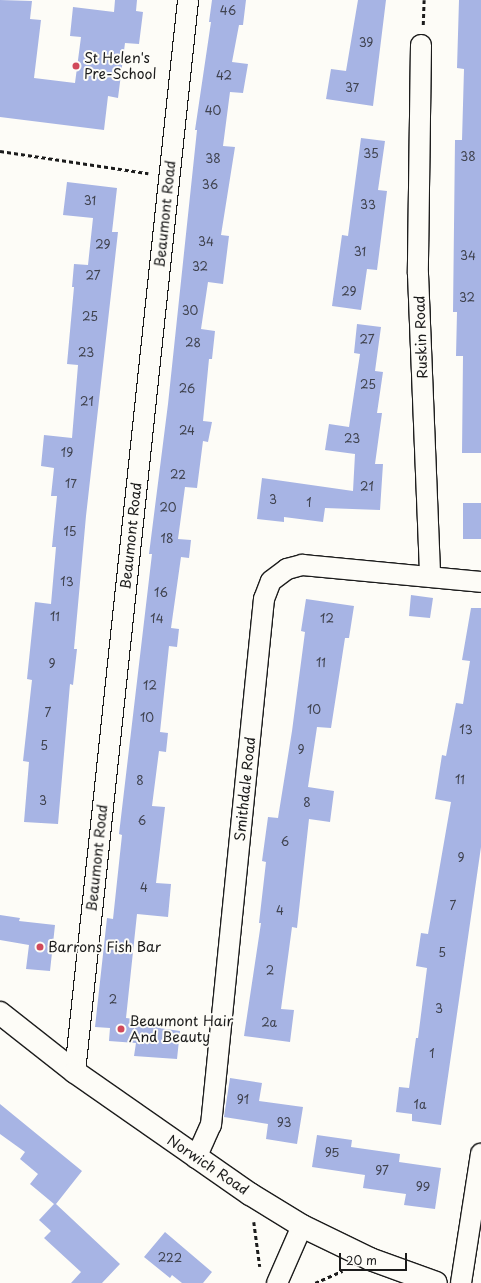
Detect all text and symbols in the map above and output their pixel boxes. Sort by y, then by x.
house number: 46 [220,4,236,18]
house number: 39 [359,36,373,50]
place label: St Helen's Pre-School [84,50,156,82]
marker: St Helen's Pre-School [71,61,81,71]
house number: 42 [216,69,232,83]
house number: 37 [345,81,359,95]
house number: 40 [205,104,221,118]
house number: 35 [363,147,379,161]
house number: 38 [460,150,476,164]
house number: 38 [205,152,221,166]
street label: Beaumont Road [151,160,179,268]
house number: 36 [202,178,218,192]
house number: 31 [84,194,96,208]
house number: 33 [360,198,376,212]
house number: 34 [198,235,214,249]
house number: 29 [95,238,111,252]
house number: 31 [354,245,366,259]
house number: 34 [460,249,476,263]
house number: 32 [192,260,208,274]
house number: 27 [86,269,100,283]
house number: 29 [341,285,357,299]
house number: 32 [459,291,475,305]
street label: Ruskin Road [411,295,431,379]
house number: 30 [182,304,198,318]
house number: 25 [82,310,98,324]
house number: 27 [360,333,374,347]
house number: 28 [185,336,201,350]
house number: 23 [78,346,94,360]
house number: 25 [360,378,376,392]
house number: 26 [179,382,195,396]
house number: 21 [80,395,94,409]
house number: 24 [179,424,195,438]
house number: 23 [344,432,360,446]
house number: 19 [61,446,73,460]
house number: 22 [170,468,186,482]
house number: 17 [65,477,77,491]
house number: 21 [360,480,374,494]
street label: Beaumont Road [117,482,145,590]
house number: 3 [269,493,277,507]
house number: 1 [306,496,312,510]
house number: 20 [159,501,177,515]
house number: 15 [63,525,77,539]
house number: 18 [161,532,173,546]
house number: 13 [60,575,74,589]
house number: 16 [154,586,168,600]
house number: 11 [50,610,60,624]
house number: 14 [150,612,164,626]
house number: 12 [320,612,334,626]
house number: 11 [316,656,326,670]
house number: 9 [48,657,56,671]
house number: 12 [143,679,157,693]
house number: 10 [307,703,321,717]
house number: 7 [45,706,51,720]
house number: 10 [140,711,154,725]
house number: 13 [459,723,473,737]
street label: Smithdale Road [231,735,259,843]
house number: 5 [40,739,48,753]
house number: 9 [297,743,305,757]
house number: 11 [455,773,465,787]
house number: 8 [136,774,144,788]
house number: 3 [39,794,47,808]
house number: 8 [303,796,311,810]
street label: Beaumont Road [83,804,111,912]
house number: 6 [138,814,146,828]
house number: 6 [281,835,289,849]
house number: 9 [457,851,465,865]
house number: 4 [140,881,148,895]
house number: 7 [450,899,456,913]
house number: 4 [276,904,284,918]
place label: Barrons Fish Bar [48,939,162,955]
marker: Barrons Fish Bar [35,942,45,952]
house number: 5 [438,946,446,960]
house number: 2 [266,964,274,978]
house number: 2 [109,993,117,1007]
house number: 3 [435,1002,443,1016]
place label: Beaumont Hair And Beauty [129,1013,233,1046]
house number: 2a [261,1016,277,1030]
marker: Beaumont Hair And Beauty [116,1024,126,1034]
house number: 1 [429,1047,435,1061]
house number: 91 [237,1093,249,1107]
house number: 1a [414,1098,426,1112]
house number: 93 [277,1116,291,1130]
street label: Norwich Road [164,1132,252,1198]
house number: 95 [325,1146,339,1160]
house number: 97 [375,1164,389,1178]
house number: 99 [416,1180,430,1194]
scale bar [341,1245,409,1271]
house number: 222 [158,1251,182,1265]
text: 20 m [346,1251,377,1269]

